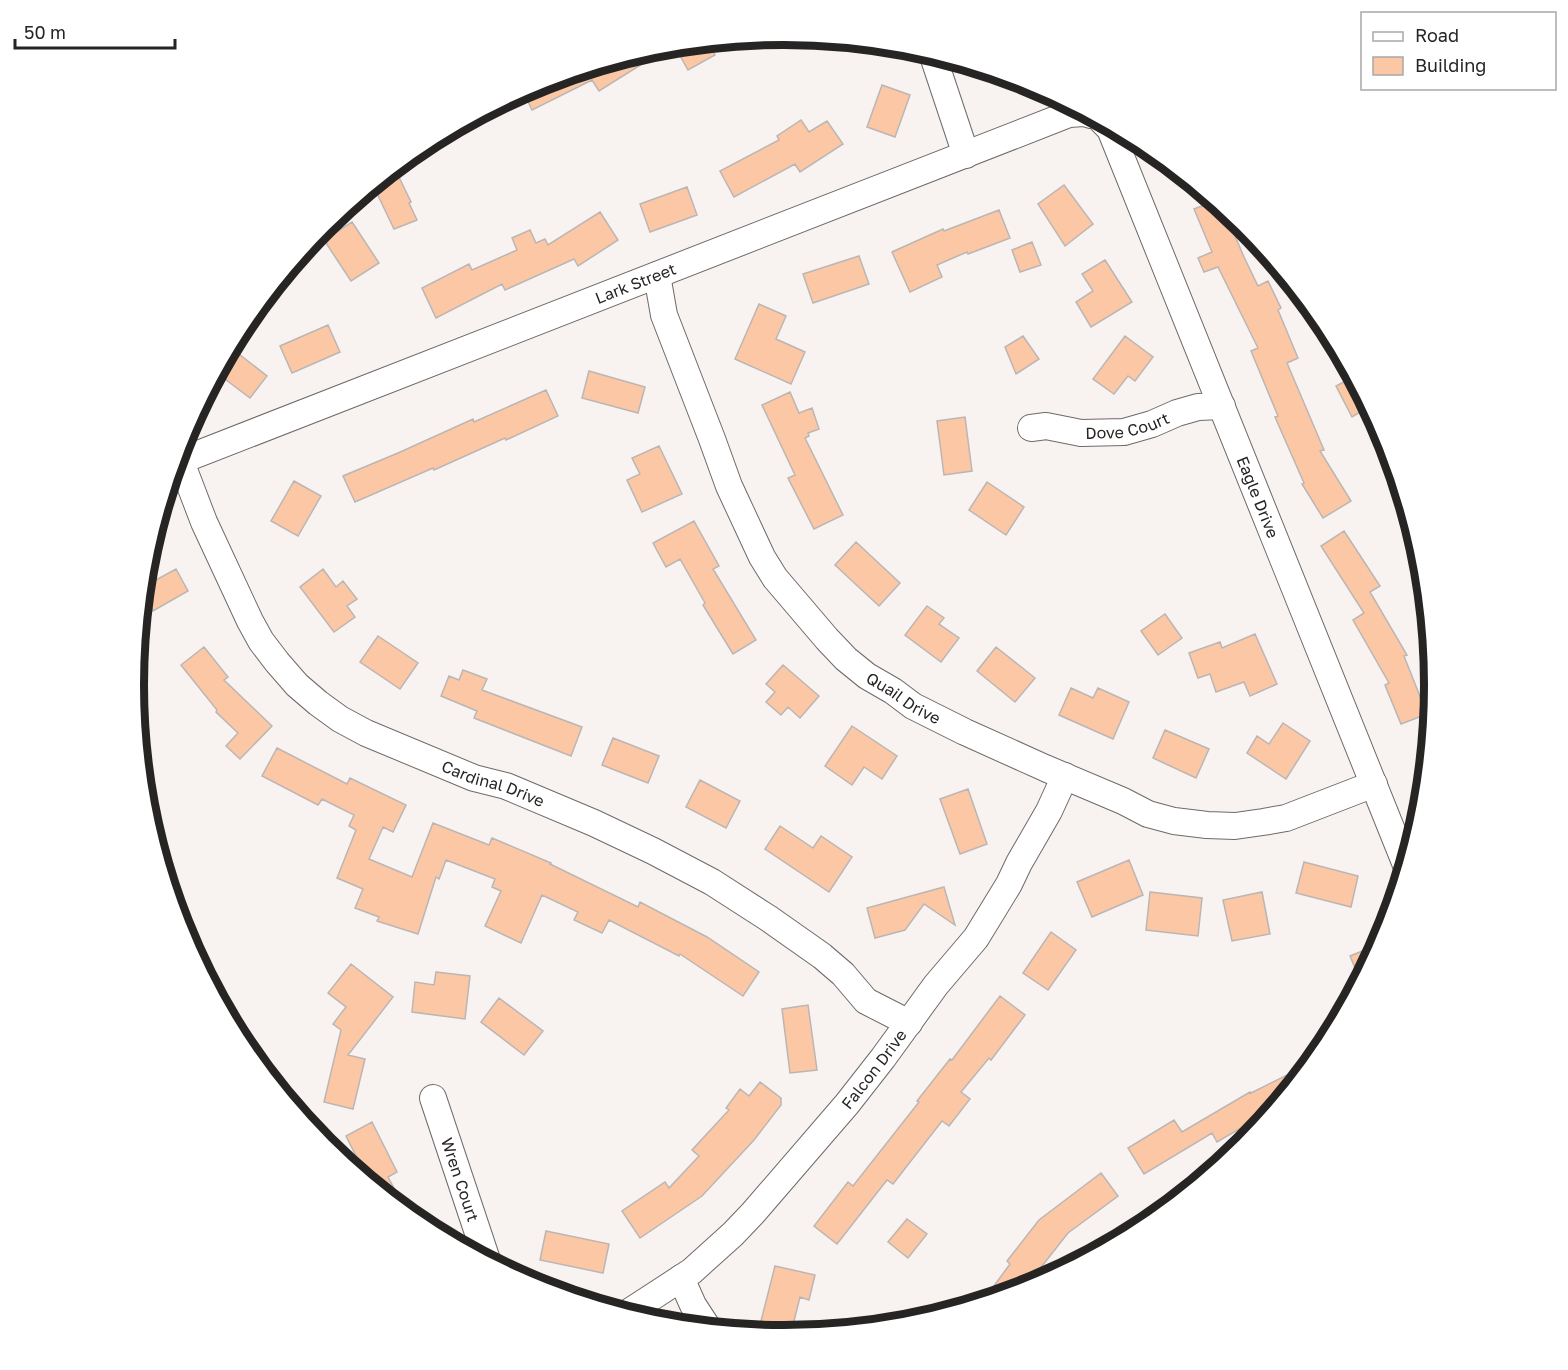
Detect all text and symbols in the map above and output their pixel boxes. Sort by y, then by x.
scale bar [15,12,176,50]
legend [1361,12,1556,90]
text: 50 m [24,21,66,43]
text: Road [1415,24,1459,46]
text: Building [1415,54,1486,76]
street label: Lark Street [592,258,679,308]
street label: Dove Court [1085,408,1172,443]
street label: Eagle Drive [1233,453,1283,541]
street label: Quail Drive [863,668,944,728]
street label: Cardinal Drive [439,756,548,811]
street label: Falcon Drive [837,1025,911,1113]
street label: Wren Court [437,1135,484,1224]

